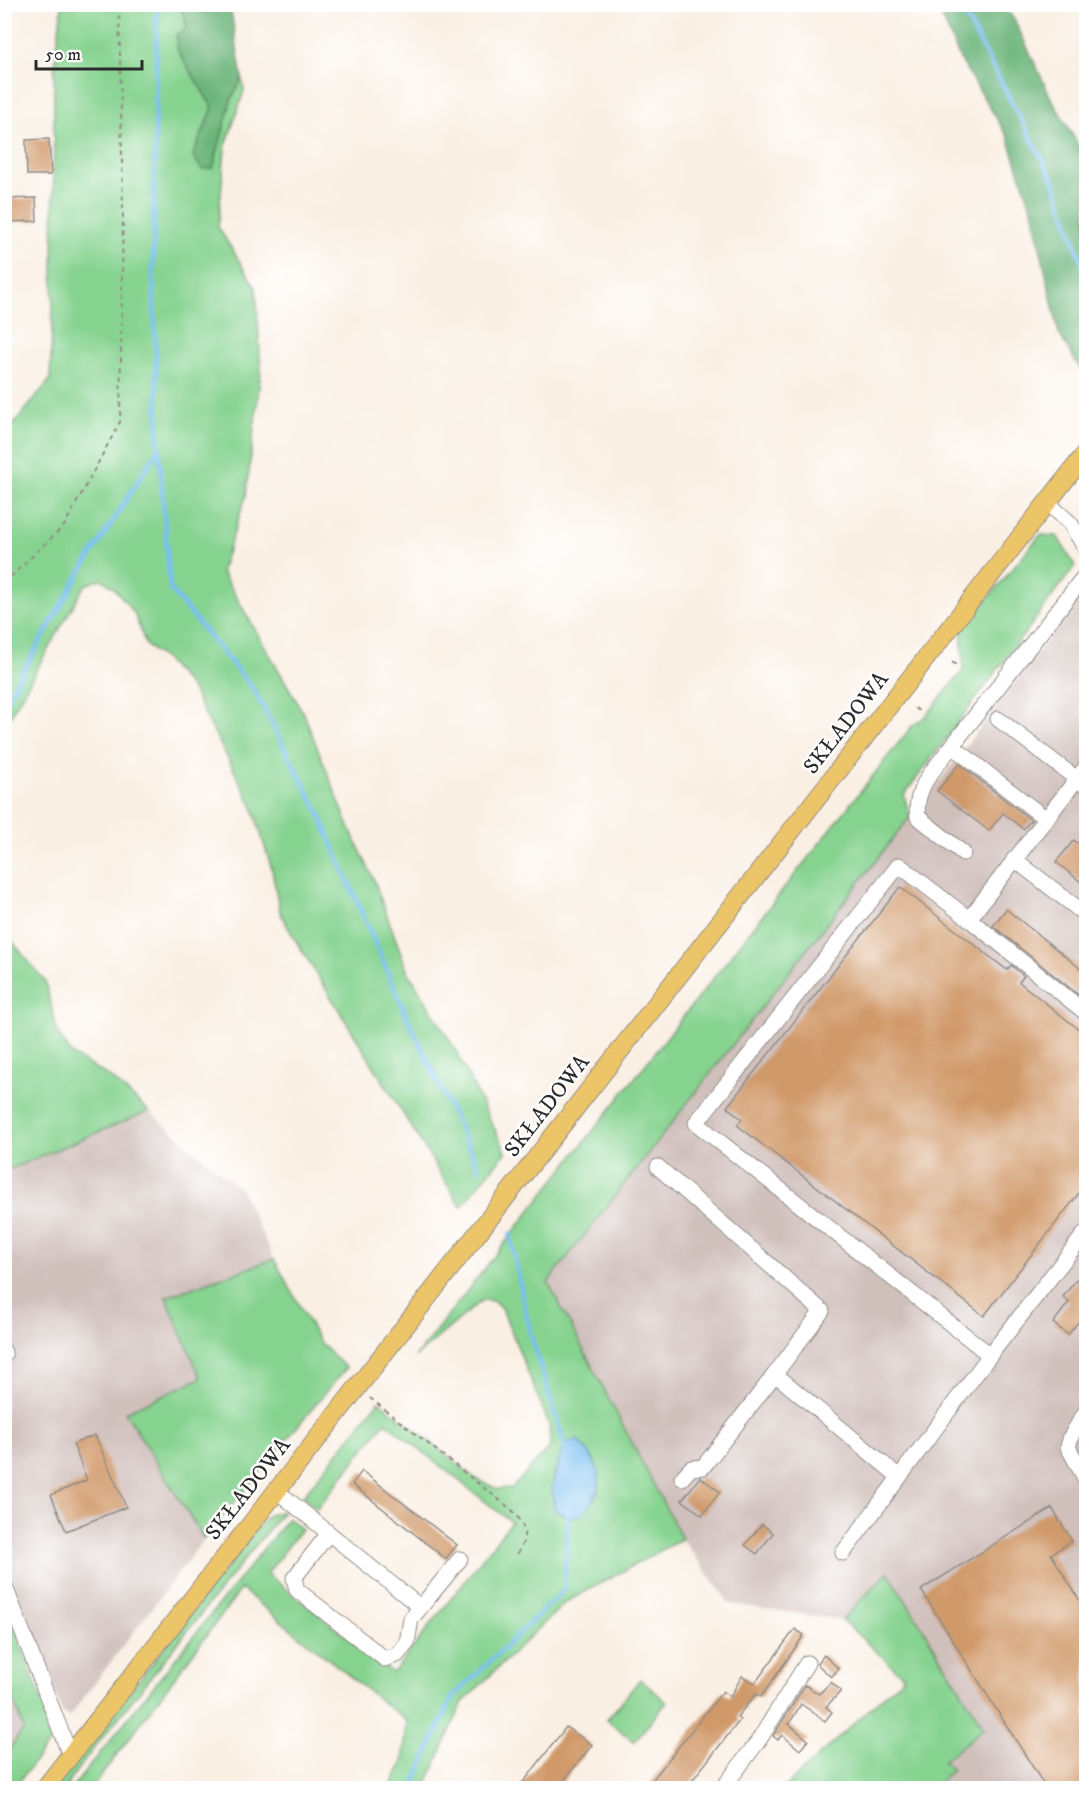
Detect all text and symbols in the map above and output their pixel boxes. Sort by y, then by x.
scale bar [36,33,142,71]
text: 50 m [45,44,81,66]
street label: SKŁADOWA [798,666,895,780]
street label: SKŁADOWA [499,1049,596,1163]
street label: SKŁADOWA [200,1432,297,1546]

